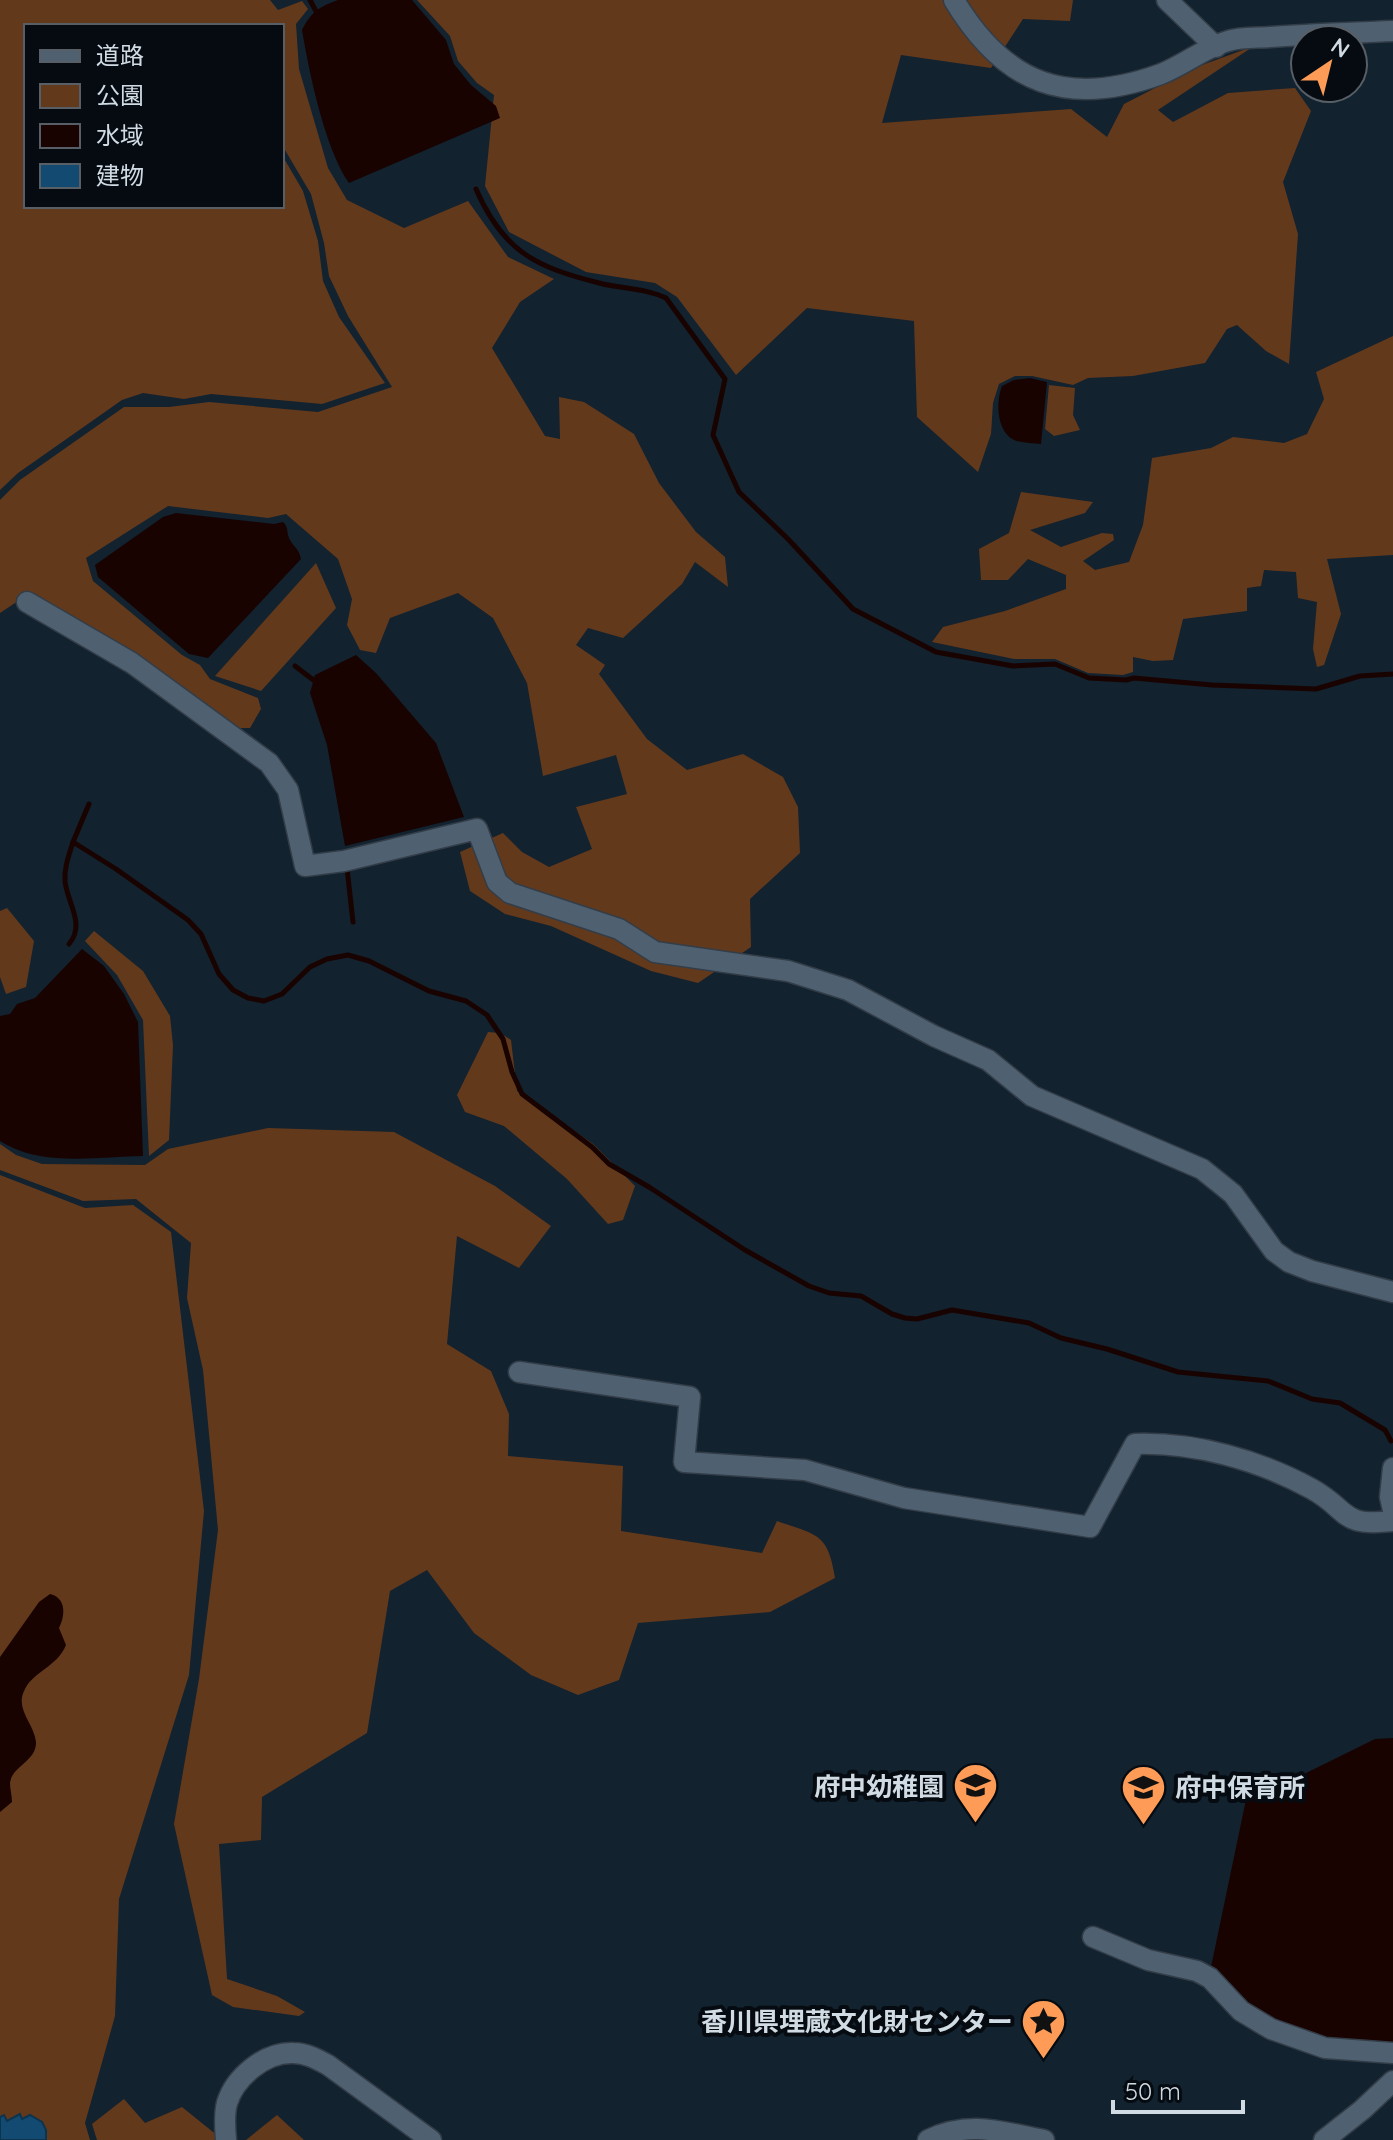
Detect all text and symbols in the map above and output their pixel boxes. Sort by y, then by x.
legend [24,24,284,208]
north arrow [1289,24,1369,104]
text: N [1326,32,1355,64]
text: 道路 [96,40,144,70]
text: 公園 [96,80,144,110]
text: 水域 [96,120,144,150]
text: 建物 [96,160,144,190]
school or university icon: 府中幼稚園 [951,1762,999,1825]
school or university icon: 府中保育所 [1120,1763,1168,1826]
place label: 府中幼稚園 [814,1770,944,1803]
place label: 府中保育所 [1175,1771,1305,1804]
place icon: 香川県埋蔵文化財センター [1020,1997,1068,2060]
place label: 香川県埋蔵文化財センター [701,2005,1013,2038]
scale bar [1113,2064,1243,2114]
text: 50 m [1125,2076,1181,2106]

